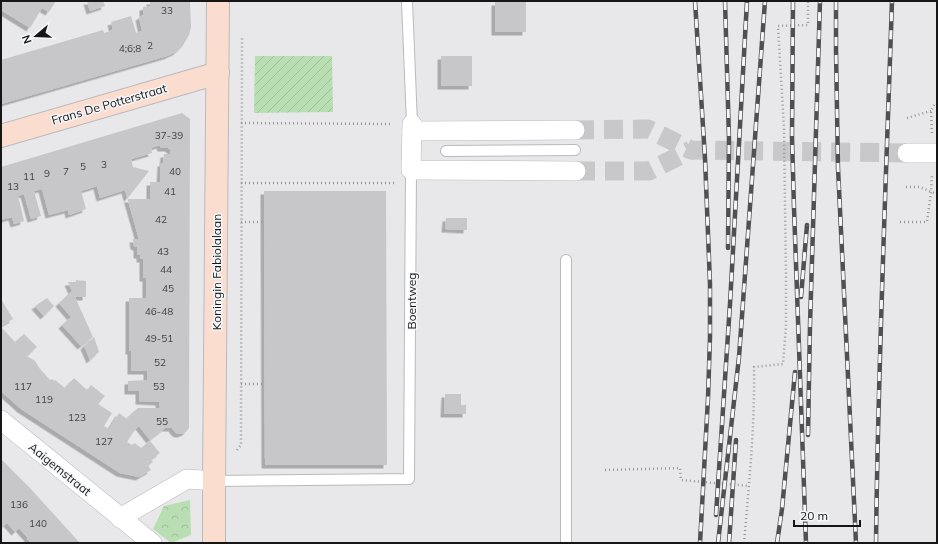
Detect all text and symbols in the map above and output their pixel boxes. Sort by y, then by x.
house number: 33 [161,4,173,17]
north arrow [16,16,56,56]
text: N [19,33,35,45]
house number: 2 [147,39,153,52]
house number: 4;6;8 [119,42,141,55]
street label: Frans De Potterstraat [50,80,168,128]
house number: 37-39 [155,129,183,142]
house number: 3 [101,158,107,171]
house number: 5 [80,160,86,173]
house number: 7 [63,165,69,178]
house number: 40 [169,165,181,178]
house number: 9 [44,167,50,180]
house number: 11 [23,170,35,183]
house number: 13 [7,180,19,193]
house number: 41 [164,185,176,198]
house number: 42 [155,213,167,226]
street label: Koningin Fabiolalaan [209,214,224,330]
house number: 43 [157,245,169,258]
house number: 44 [160,263,172,276]
street label: Boentweg [404,273,419,329]
house number: 45 [162,282,174,295]
house number: 46-48 [145,305,173,318]
house number: 49-51 [145,332,173,345]
house number: 52 [154,356,166,369]
house number: 117 [14,380,32,393]
house number: 53 [153,380,165,393]
house number: 119 [35,393,53,406]
house number: 123 [68,411,86,424]
house number: 55 [156,415,168,428]
house number: 127 [95,435,113,448]
street label: Aaigemstraat [26,439,94,499]
house number: 136 [10,498,28,511]
scale bar [794,502,860,528]
text: 20 m [800,508,828,523]
house number: 140 [29,517,47,530]

